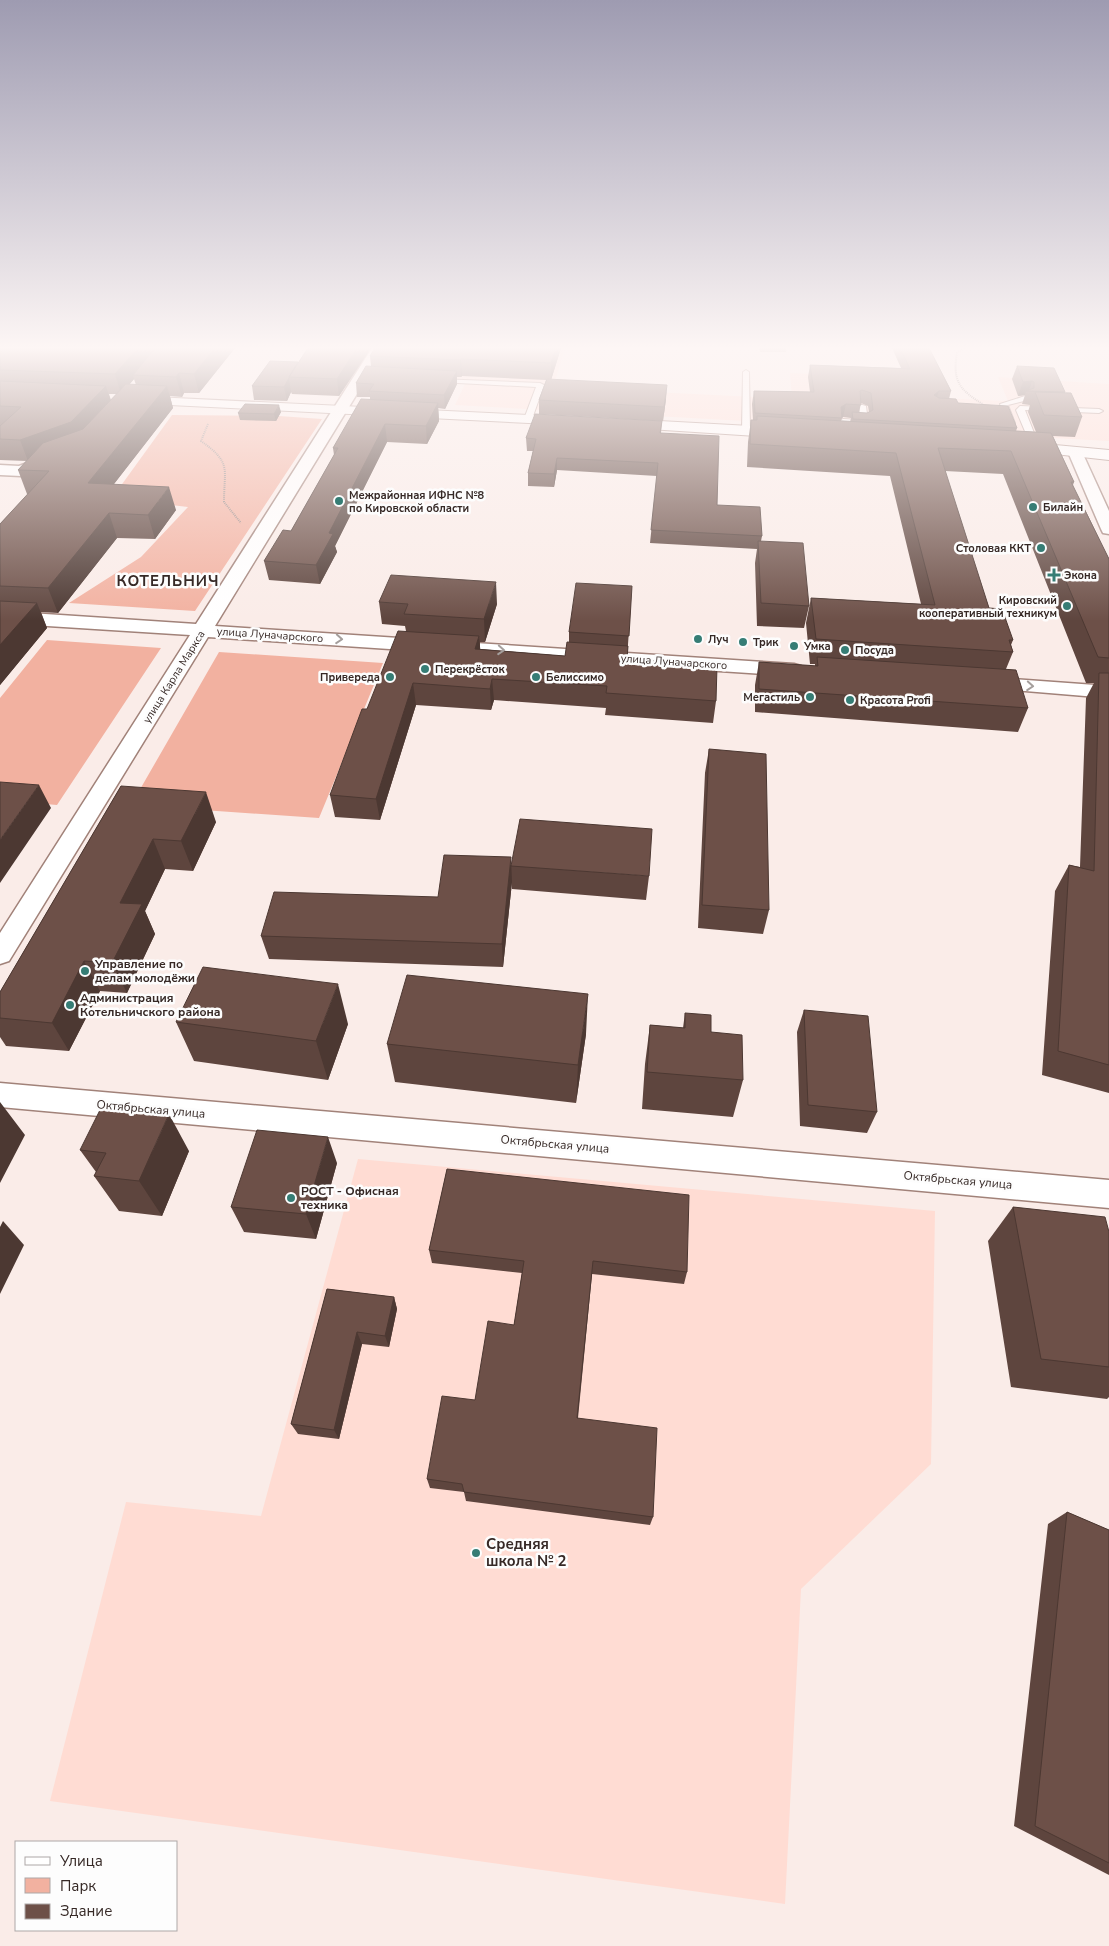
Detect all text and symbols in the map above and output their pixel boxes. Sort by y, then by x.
place label: Межрайонная ИФНС №8 по Кировской области [349,488,485,516]
marker: Межрайонная ИФНС №8 по Кировской области [333,495,345,507]
place label: Билайн [1043,500,1083,515]
marker: Билайн [1027,501,1039,513]
place label: Столовая ККТ [956,541,1031,556]
marker: Столовая ККТ [1035,542,1047,554]
place label: Экона [1064,568,1097,583]
marker: Экона [1048,569,1060,581]
district label: КОТЕЛЬНИЧ [117,571,219,591]
place label: Кировский кооперативный техникум [919,593,1057,621]
marker: Кировский кооперативный техникум [1061,600,1073,612]
street label: улица Луначарского [216,624,324,646]
street label: улица Карла Маркса [139,628,209,726]
place label: Луч [708,632,729,647]
marker: Луч [692,633,704,645]
one-way arrow [335,634,343,645]
place label: Трик [753,635,779,650]
marker: Трик [737,636,749,648]
place label: Умка [803,639,831,654]
marker: Умка [788,640,800,652]
place label: Посуда [855,643,894,658]
marker: Посуда [839,644,851,656]
one-way arrow [497,645,505,656]
street label: улица Луначарского [620,651,728,673]
place label: Перекрёсток [435,662,505,677]
marker: Перекрёсток [419,663,431,675]
place label: Привереда [320,670,380,685]
place label: Белиссимо [546,670,604,685]
marker: Привереда [384,671,396,683]
marker: Белиссимо [530,671,542,683]
one-way arrow [1026,681,1034,692]
place label: Мегастиль [743,690,800,705]
marker: Мегастиль [804,691,816,703]
place label: Красота Profi [860,693,931,708]
marker: Красота Profi [844,694,856,706]
place label: Управление по делам молодёжи [94,956,195,986]
marker: Управление по делам молодёжи [79,965,91,977]
place label: Администрация Котельничского района [80,990,221,1020]
marker: Администрация Котельничского района [64,999,76,1011]
street label: Октябрьская улица [96,1096,206,1122]
street label: Октябрьская улица [500,1131,610,1157]
street label: Октябрьская улица [903,1167,1013,1193]
place label: РОСТ - Офисная техника [301,1183,399,1213]
marker: РОСТ - Офисная техника [285,1192,297,1204]
place label: Средняя школа № 2 [486,1534,567,1571]
marker: Средняя школа № 2 [470,1547,482,1559]
legend [15,1841,178,1931]
text: Улица [59,1851,103,1871]
text: Парк [60,1876,96,1896]
text: Здание [60,1901,112,1921]

